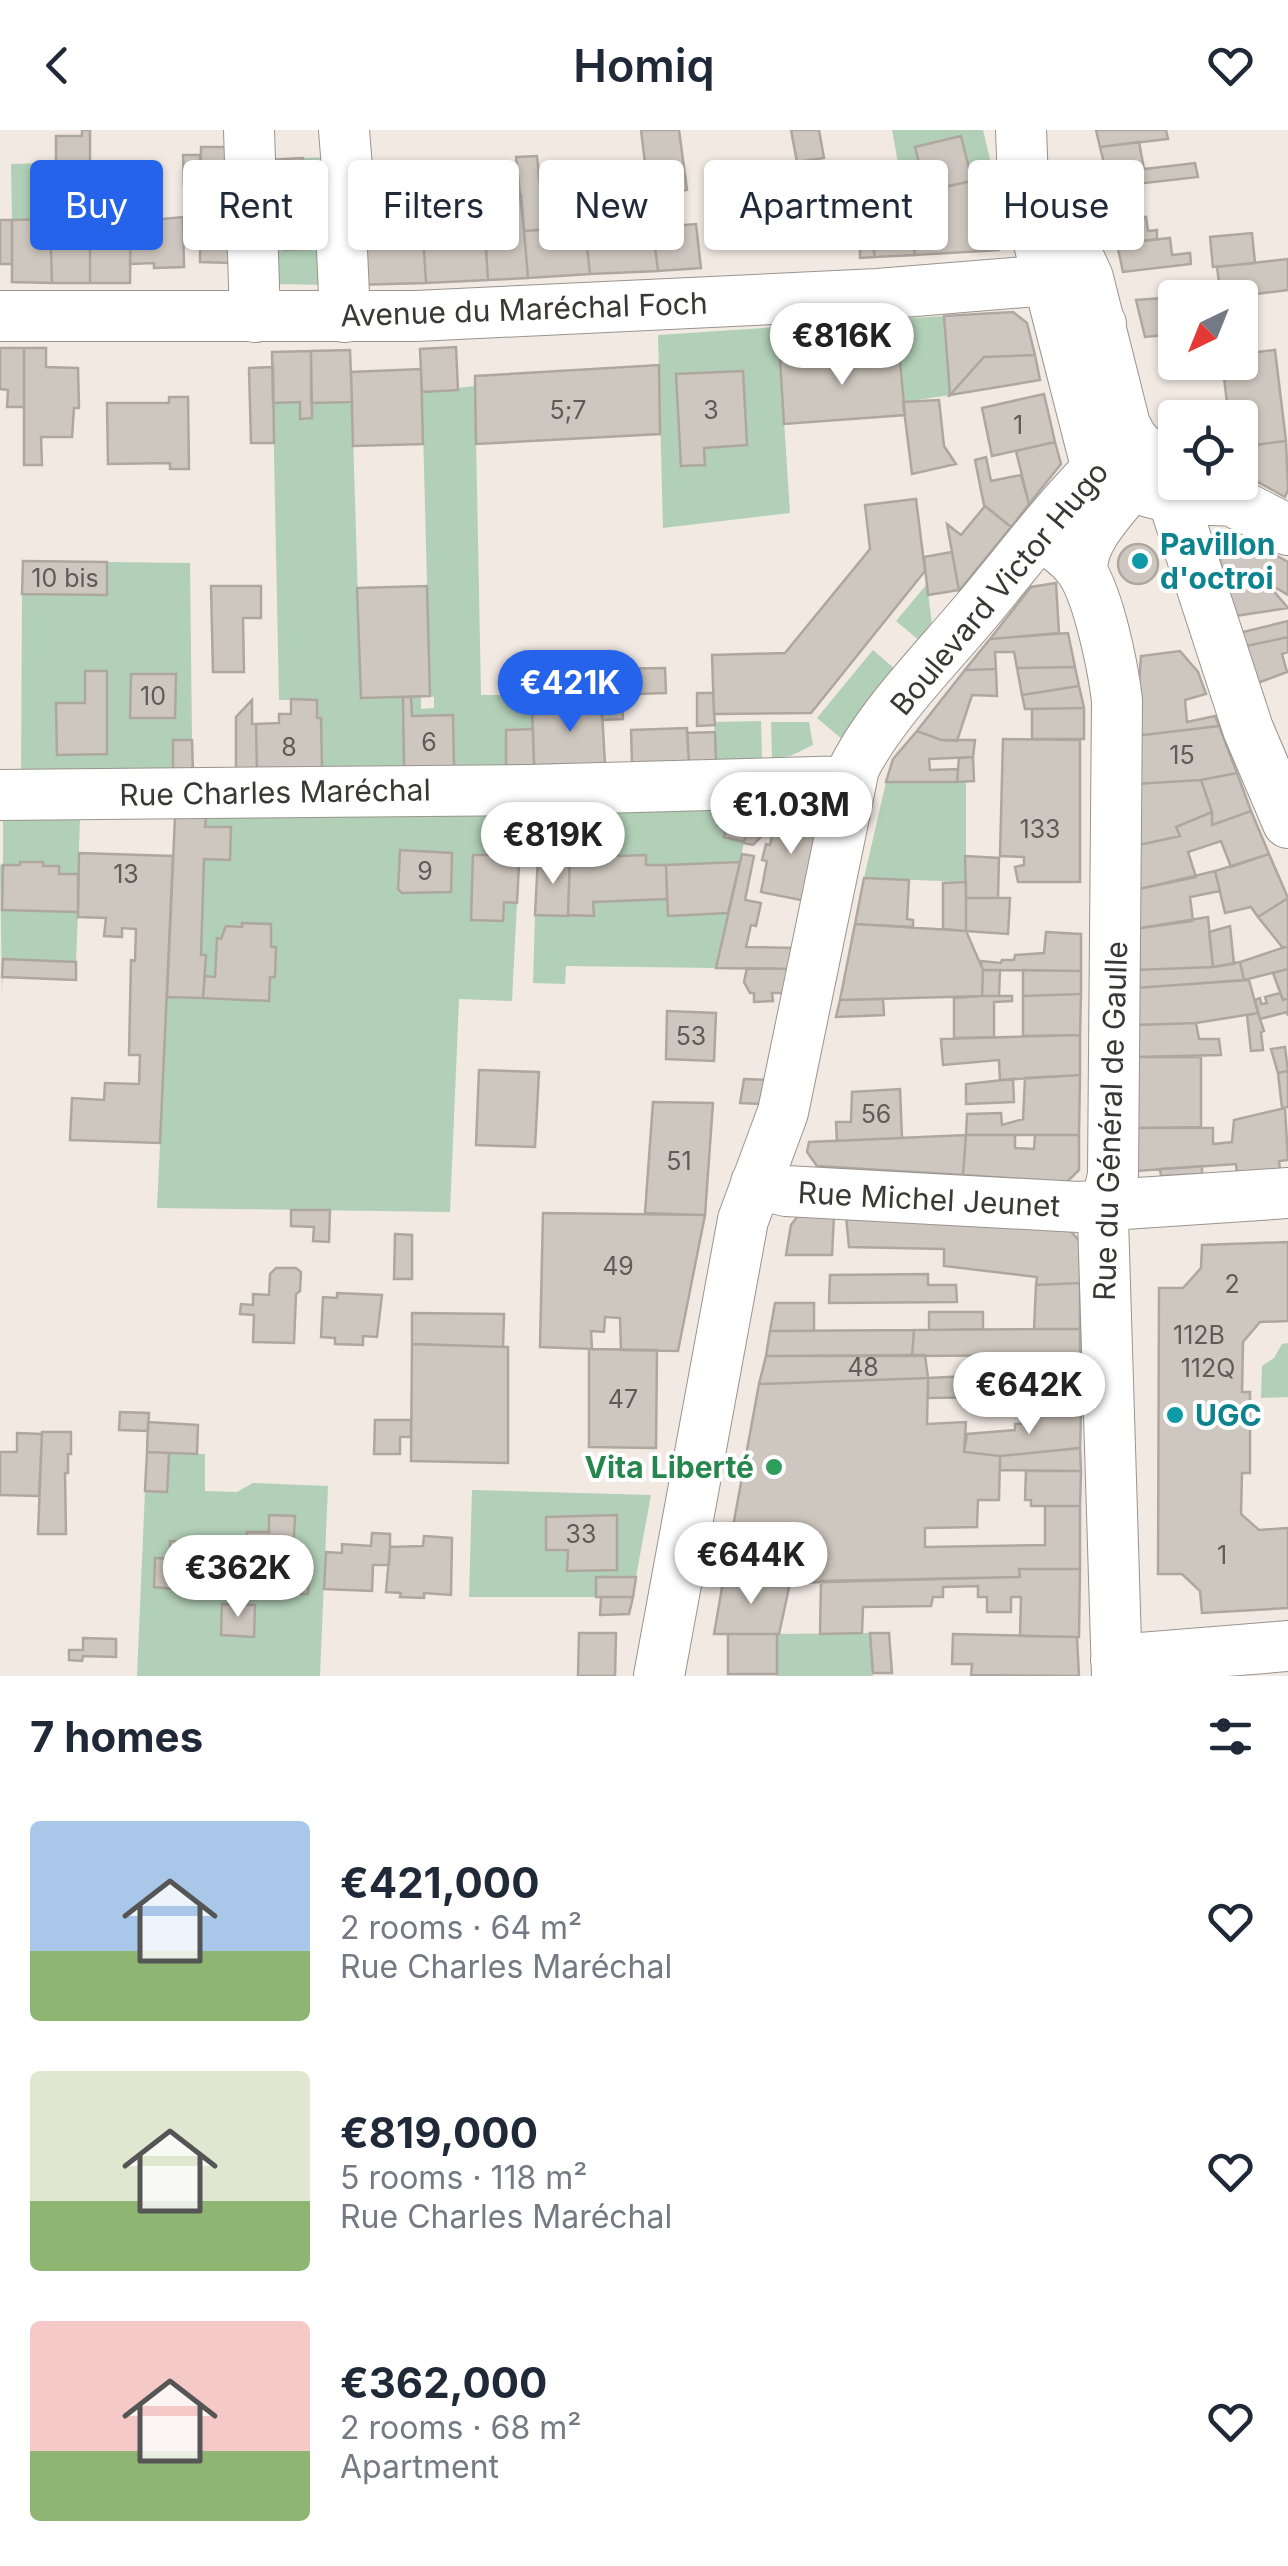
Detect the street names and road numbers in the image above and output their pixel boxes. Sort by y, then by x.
street label: Avenue du Maréchal Foch [340,285,708,333]
street label: Boulevard Victor Hugo [883,454,1115,722]
street label: Rue Charles Maréchal [119,771,431,813]
street label: Rue du Général de Gaulle [1086,941,1134,1301]
street label: Rue Michel Jeunet [797,1174,1061,1224]

